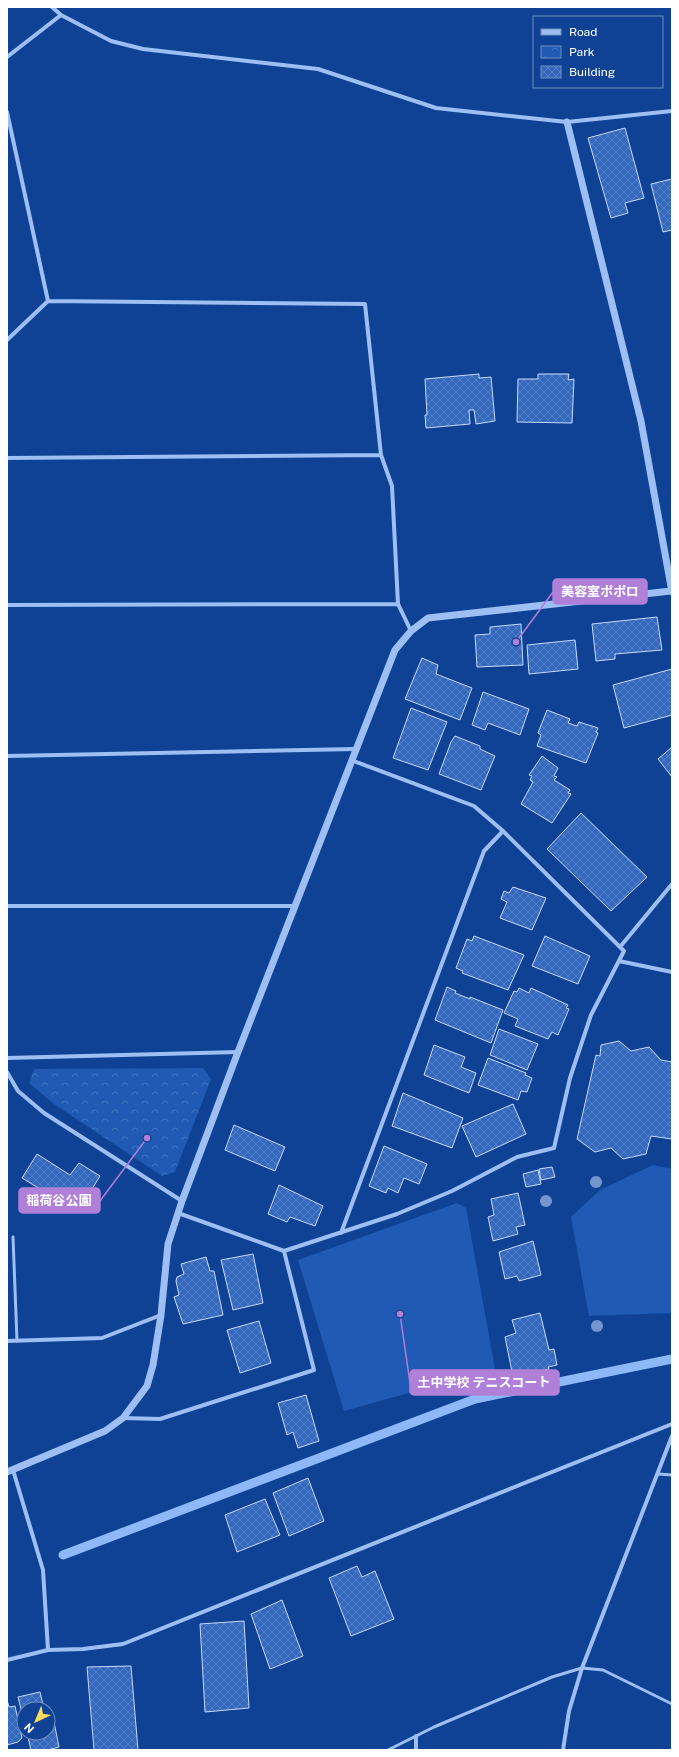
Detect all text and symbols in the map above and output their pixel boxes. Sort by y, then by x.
legend [533,16,663,88]
text: Road [569,25,597,39]
text: Park [569,45,595,59]
text: Building [569,65,615,79]
callout: 美容室ポポロ [553,579,647,604]
text: 美容室ポポロ [561,584,639,599]
callout: 稲荷谷公園 [19,1188,100,1213]
text: 稲荷谷公園 [26,1193,92,1208]
callout: 土中学校 テニスコート [410,1370,559,1395]
text: 土中学校 テニスコート [418,1375,550,1390]
north arrow [16,1701,56,1741]
text: N [22,1721,36,1735]

